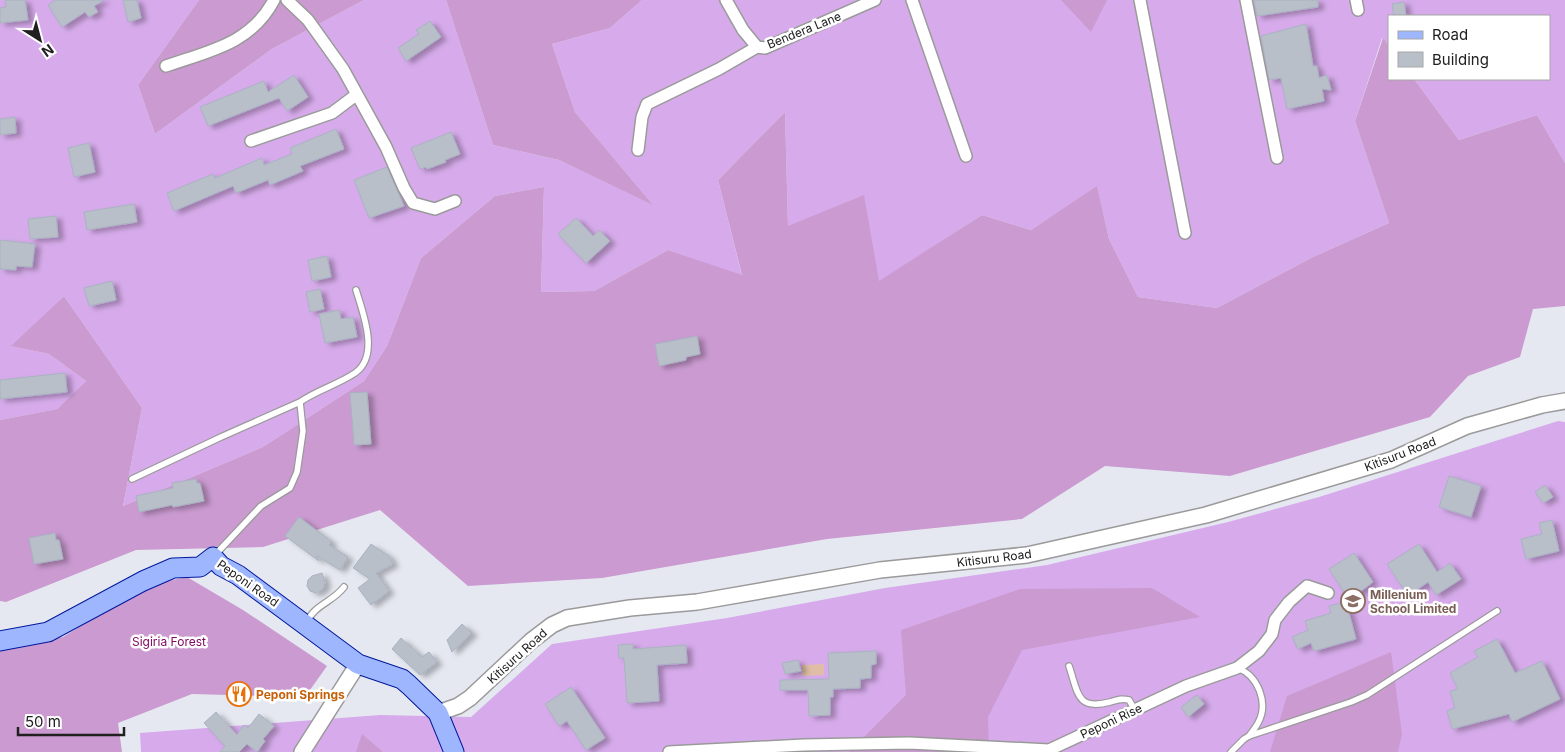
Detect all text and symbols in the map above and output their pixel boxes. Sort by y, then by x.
street label: Bendera Lane [765,8,843,52]
north arrow [15,15,65,65]
legend [1388,15,1550,80]
text: Road [1432,25,1468,44]
text: N [39,41,57,61]
text: Building [1432,50,1489,69]
street label: Kitisuru Road [1362,433,1438,475]
street label: Kitisuru Road [956,546,1032,570]
street label: Peponi Road [214,556,282,610]
place label: Millenium School Limited [1370,587,1456,616]
school or university icon: Millenium School Limited [1340,588,1366,614]
street label: Kitisuru Road [484,625,550,687]
park label: Sigiria Forest [132,634,206,649]
restaurant icon: Peponi Springs [226,681,252,707]
place label: Peponi Springs [256,687,345,702]
street label: Peponi Rise [1078,700,1144,742]
scale bar [18,704,124,736]
text: 50 m [25,712,61,731]

